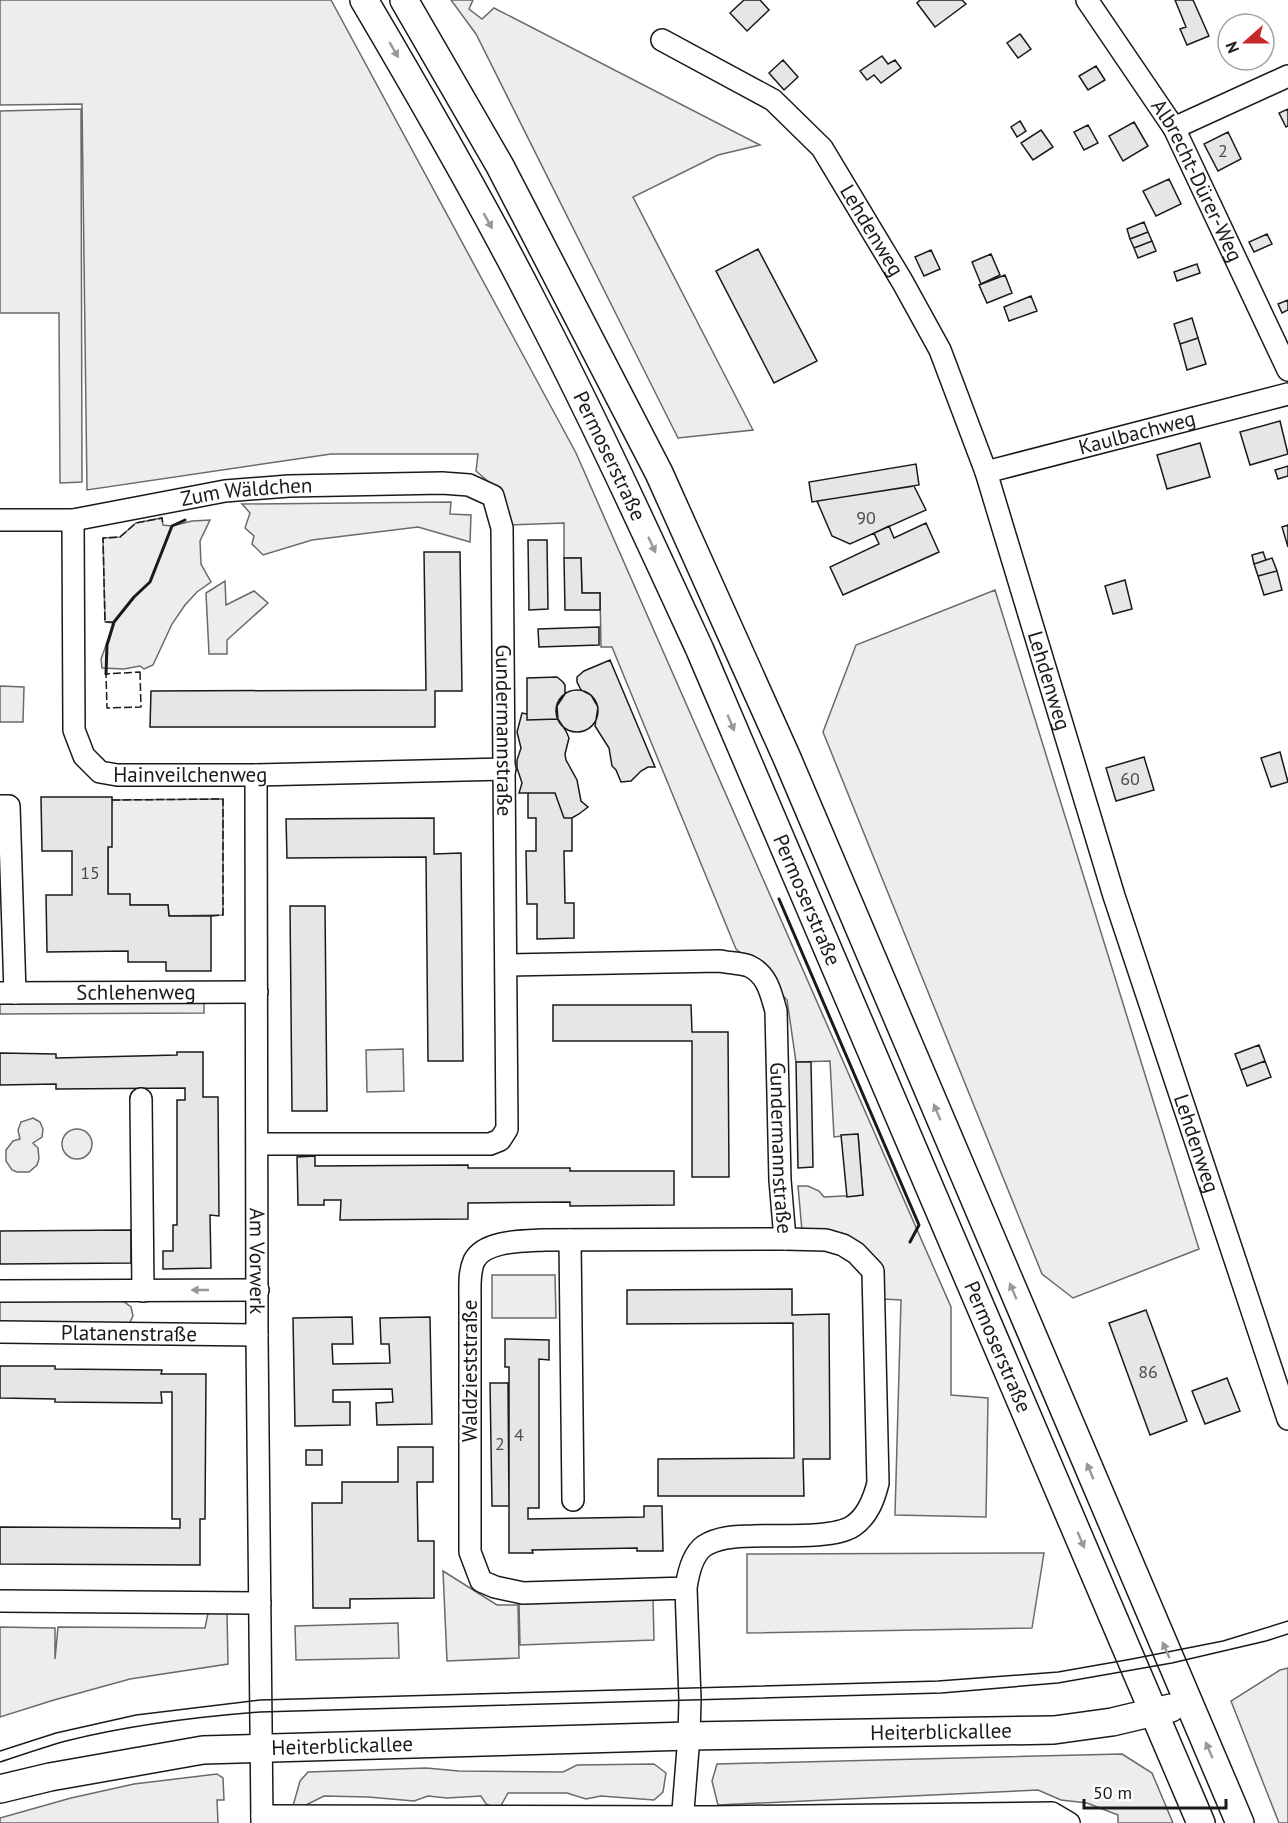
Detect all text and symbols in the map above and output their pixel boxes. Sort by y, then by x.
north arrow [1216,12,1276,72]
text: N [1221,39,1243,56]
one-way arrow [389,42,399,59]
street label: Albrecht-Dürer-Weg [1145,94,1249,266]
house number: 2 [1218,139,1228,162]
street label: Lehdenweg [834,179,910,281]
one-way arrow [483,213,494,229]
street label: Permoserstraße [567,387,652,525]
street label: Kaulbachweg [1076,404,1198,461]
street label: Zum Wäldchen [178,472,313,512]
house number: 90 [856,506,876,529]
one-way arrow [647,537,656,554]
street label: Lehdenweg [1022,628,1077,733]
street label: Gundermannstraße [490,644,518,816]
one-way arrow [726,715,736,733]
street label: Hainveilchenweg [113,761,268,788]
house number: 60 [1120,767,1140,790]
street label: Permoserstraße [767,830,847,970]
house number: 15 [80,861,100,884]
street label: Schlehenweg [76,978,196,1006]
street label: Gundermannstraße [764,1062,799,1235]
street label: Lehdenweg [1168,1091,1226,1196]
one-way arrow [932,1102,942,1120]
street label: Am Vorwerk [244,1208,271,1314]
street label: Permoserstraße [958,1277,1038,1417]
one-way arrow [1008,1282,1018,1300]
one-way arrow [190,1285,209,1295]
street label: Waldzieststraße [456,1300,483,1442]
street label: Platanenstraße [61,1319,197,1347]
house number: 86 [1138,1360,1158,1383]
house number: 4 [514,1423,524,1446]
house number: 2 [495,1432,505,1455]
one-way arrow [1085,1461,1095,1479]
one-way arrow [1077,1531,1086,1549]
one-way arrow [1161,1641,1170,1659]
street label: Heiterblickallee [870,1717,1012,1746]
street label: Heiterblickallee [271,1730,413,1761]
one-way arrow [1204,1740,1214,1758]
scale bar [1084,1772,1226,1810]
text: 50 m [1093,1781,1132,1804]

